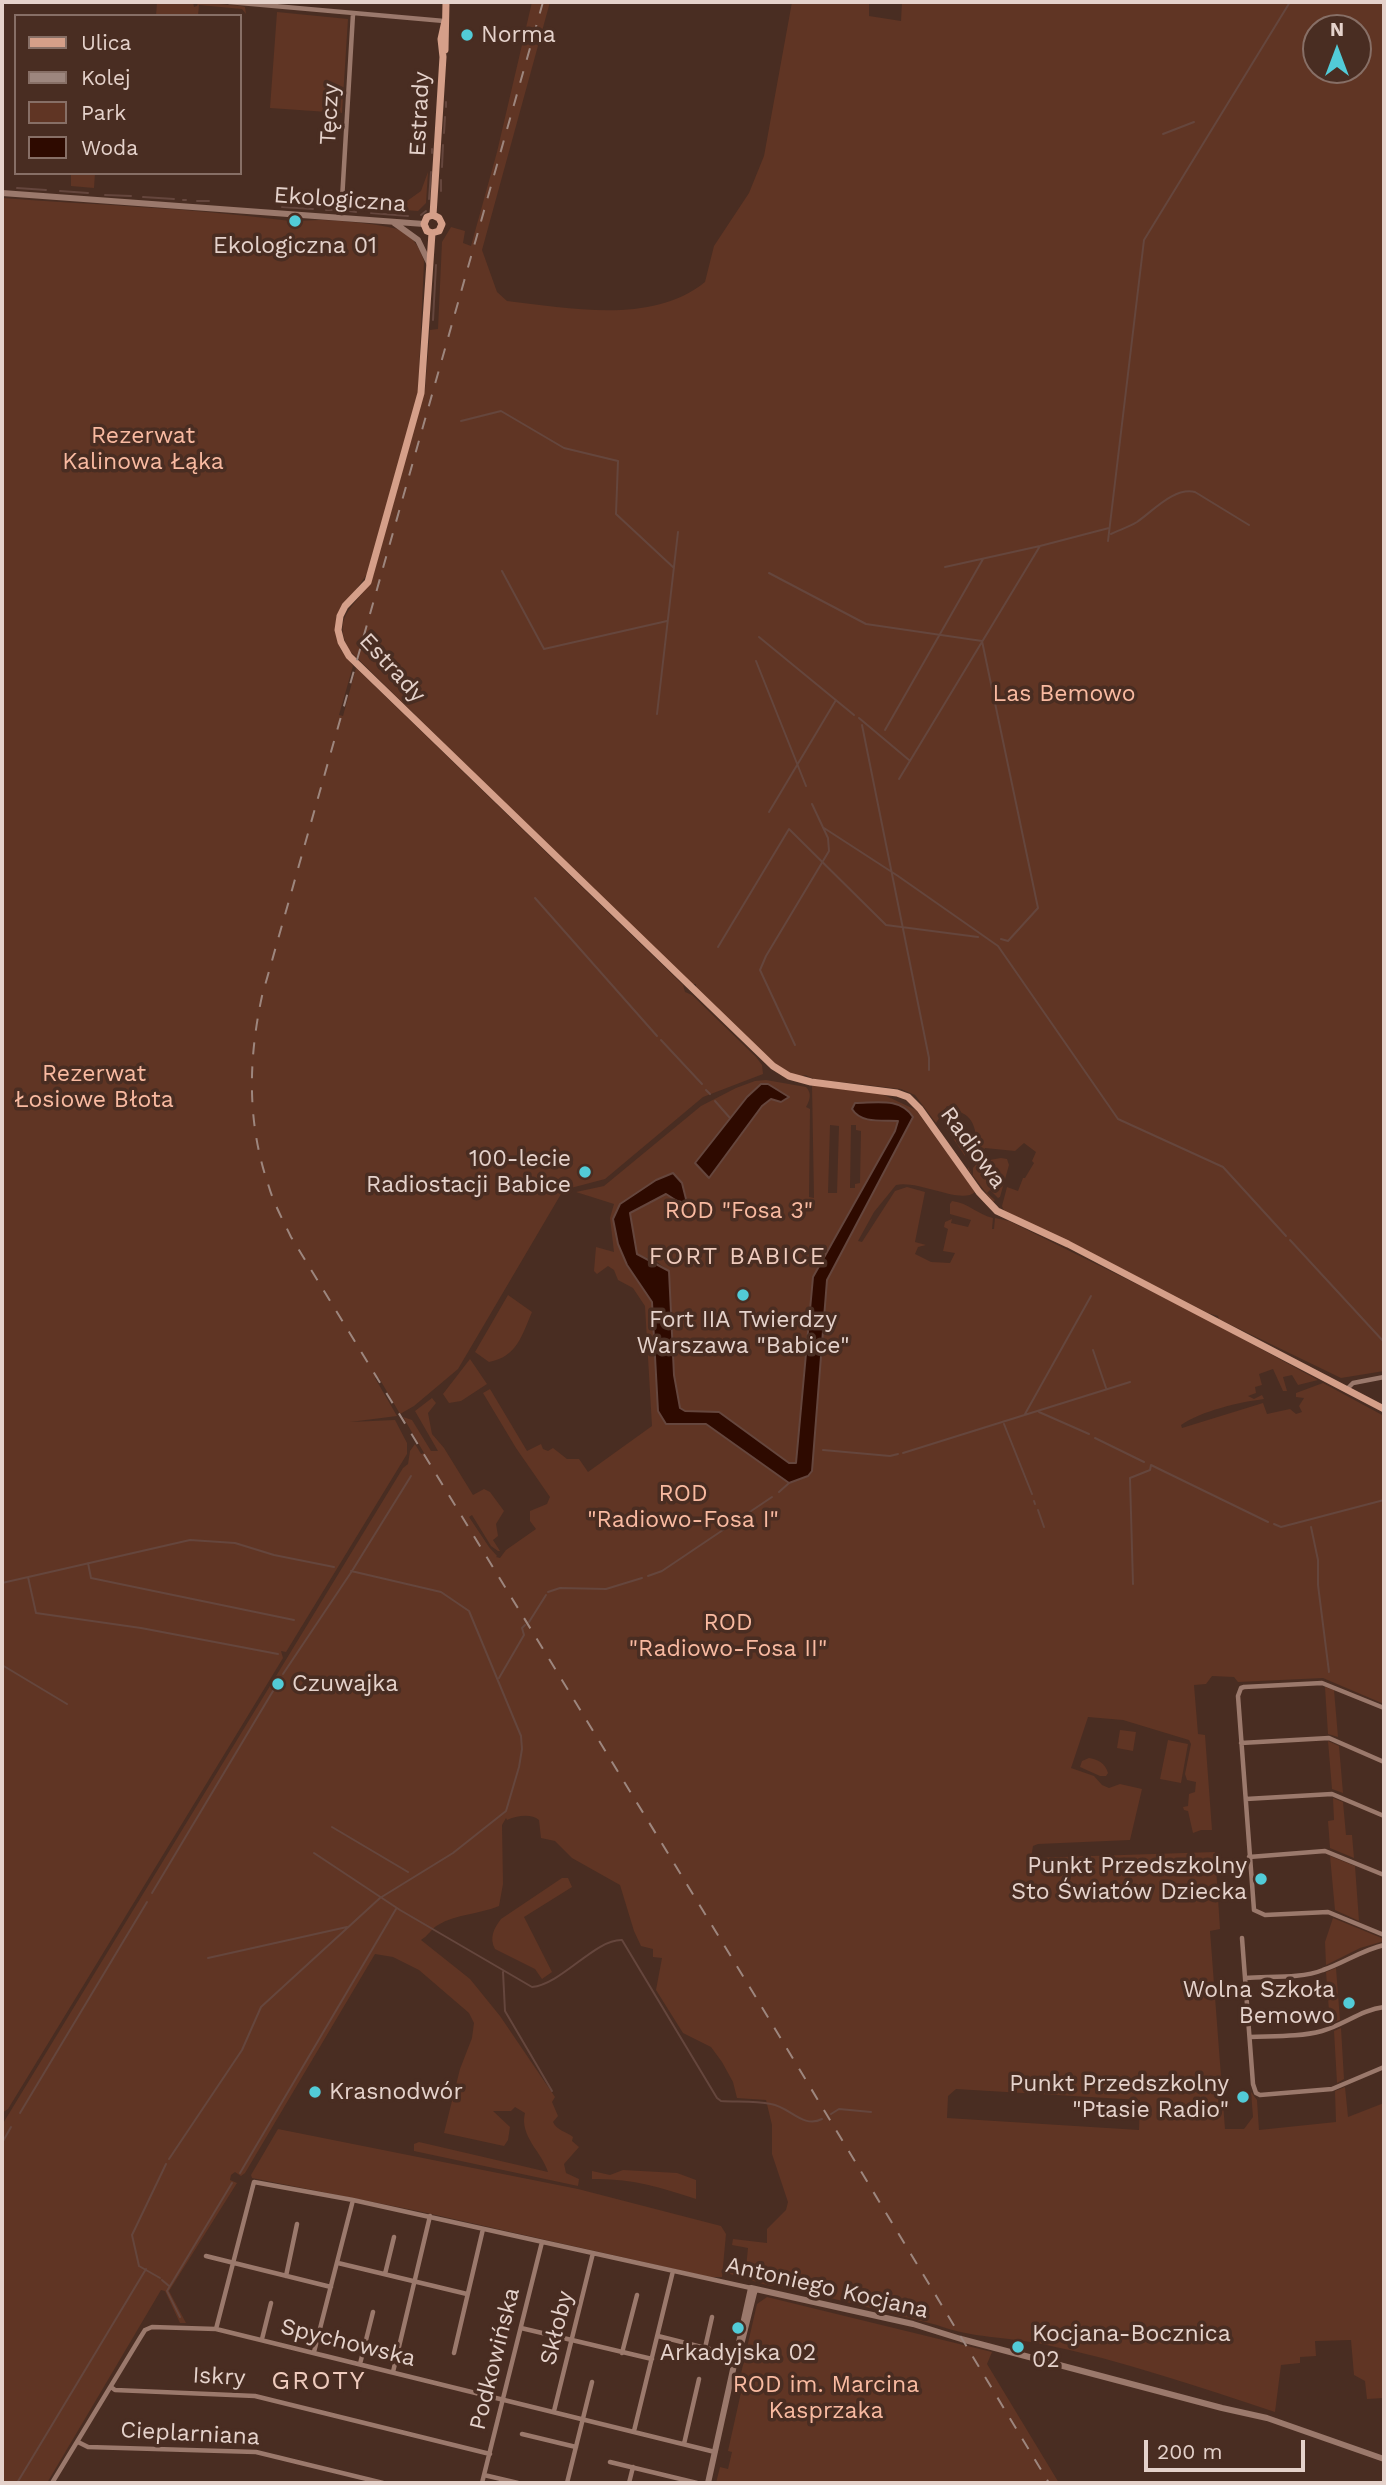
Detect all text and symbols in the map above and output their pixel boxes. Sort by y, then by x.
legend [14,14,242,175]
north arrow [1302,14,1372,84]
text: N [1330,18,1344,41]
place label: Norma [481,21,556,49]
marker: Norma [459,27,475,43]
text: Ulica [81,30,131,55]
text: Kolej [81,65,131,90]
street label: Estrady [404,71,436,157]
street label: Tęczy [315,82,345,146]
text: Park [81,100,126,125]
text: Woda [81,135,138,160]
street label: Ekologiczna [273,182,407,218]
marker: Ekologiczna 01 [287,213,303,229]
place label: Ekologiczna 01 [213,232,377,260]
park label: Rezerwat Kalinowa Łąka [62,422,224,476]
street label: Estrady [353,628,431,708]
park label: Las Bemowo [992,680,1136,708]
park label: Rezerwat Łosiowe Błota [14,1060,174,1114]
street label: Radiowa [934,1102,1012,1194]
place label: 100-lecie Radiostacji Babice [366,1145,571,1199]
marker: 100-lecie Radiostacji Babice [577,1164,593,1180]
park label: ROD "Fosa 3" [665,1197,813,1225]
district label: FORT BABICE [650,1243,826,1271]
marker: Fort IIA Twierdzy Warszawa "Babice" [735,1287,751,1303]
place label: Fort IIA Twierdzy Warszawa "Babice" [636,1306,850,1360]
park label: ROD "Radiowo-Fosa I" [587,1480,779,1534]
park label: ROD "Radiowo-Fosa II" [629,1609,827,1663]
place label: Czuwajka [292,1670,398,1698]
marker: Czuwajka [270,1676,286,1692]
place label: Punkt Przedszkolny Sto Światów Dziecka [1011,1852,1247,1906]
marker: Punkt Przedszkolny Sto Światów Dziecka [1253,1871,1269,1887]
place label: Wolna Szkoła Bemowo [1183,1976,1335,2030]
marker: Wolna Szkoła Bemowo [1341,1995,1357,2011]
place label: Punkt Przedszkolny "Ptasie Radio" [1009,2070,1229,2124]
place label: Krasnodwór [329,2078,463,2106]
marker: Krasnodwór [307,2084,323,2100]
marker: Punkt Przedszkolny "Ptasie Radio" [1235,2089,1251,2105]
street label: Antoniego Kocjana [723,2251,931,2325]
street label: Podkowińska [464,2285,526,2433]
street label: Skłoby [534,2288,580,2368]
street label: Spychowska [278,2313,418,2373]
marker: Arkadyjska 02 [730,2320,746,2336]
place label: Kocjana-Bocznica 02 [1032,2320,1231,2374]
place label: Arkadyjska 02 [660,2339,816,2367]
marker: Kocjana-Bocznica 02 [1010,2339,1026,2355]
street label: Iskry [192,2362,246,2392]
district label: GROTY [272,2365,366,2397]
park label: ROD im. Marcina Kasprzaka [733,2371,919,2425]
street label: Cieplarniana [120,2417,260,2451]
scale bar [1148,2426,1309,2470]
text: 200 m [1157,2439,1223,2464]

